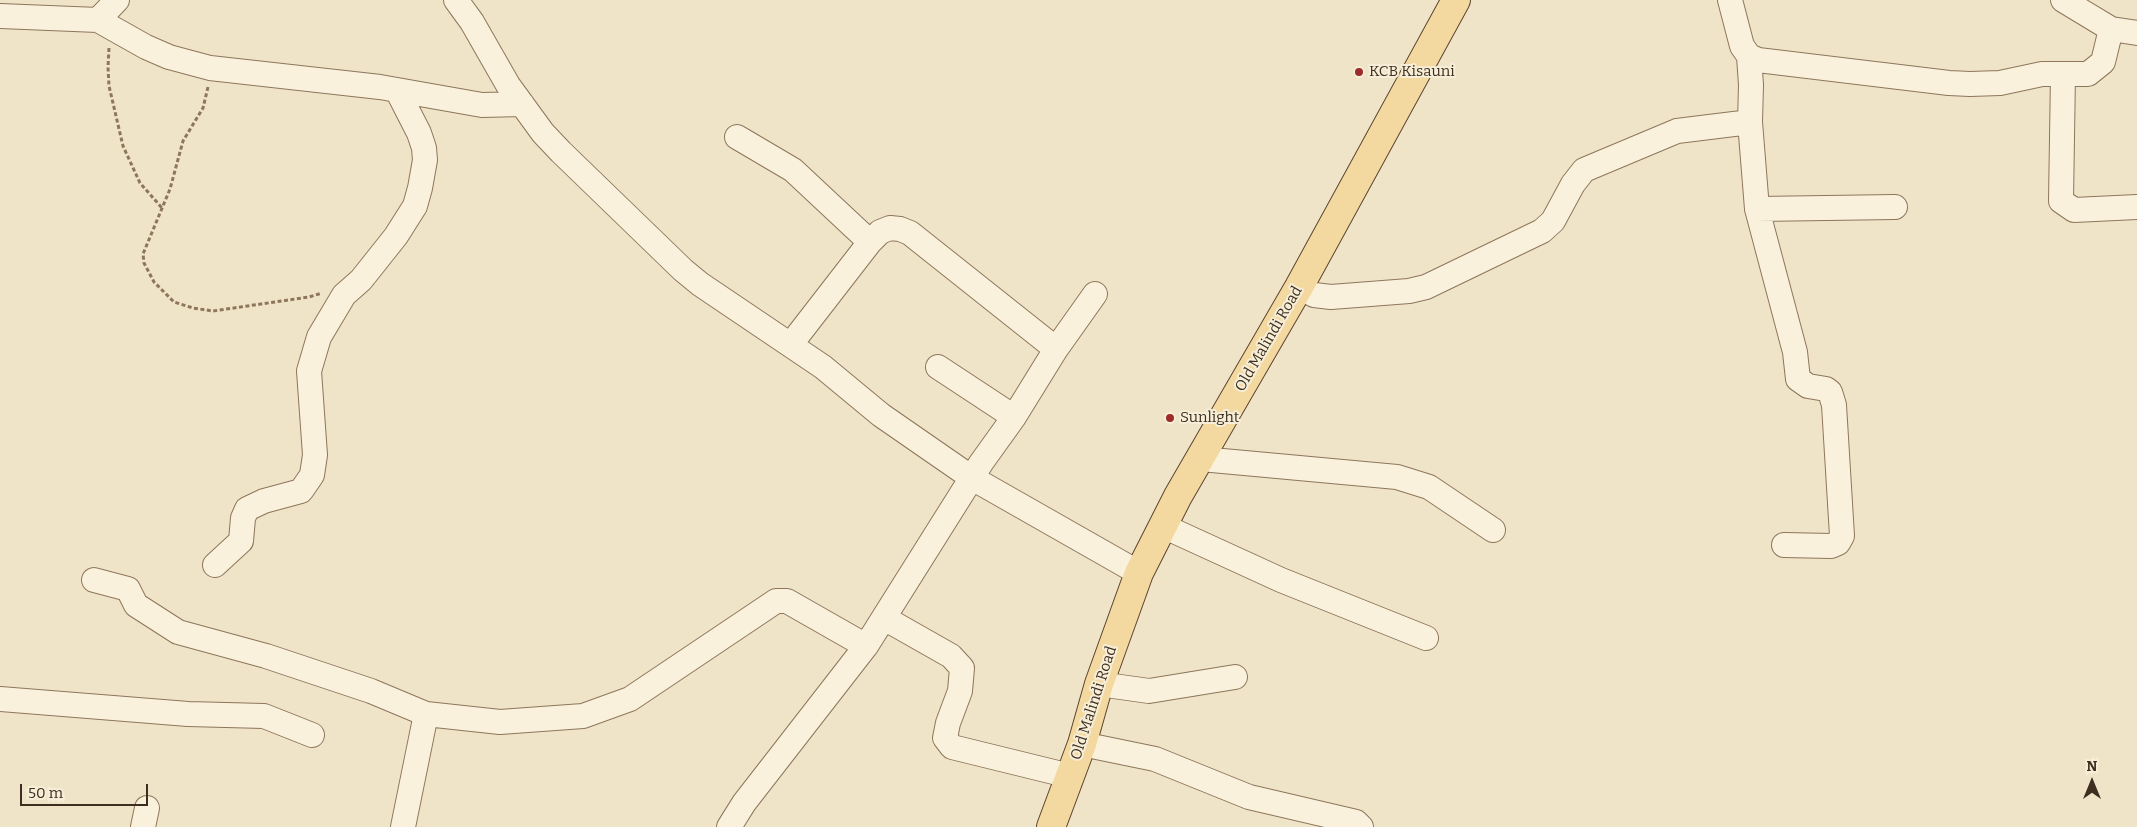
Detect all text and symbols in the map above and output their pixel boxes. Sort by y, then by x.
place label: KCB Kisauni [1369,63,1455,81]
marker: KCB Kisauni [1353,66,1365,78]
street label: Old Malindi Road [1232,283,1306,395]
place label: Sunlight [1180,409,1239,427]
marker: Sunlight [1164,412,1176,424]
street label: Old Malindi Road [1067,644,1121,762]
north arrow [2067,757,2117,807]
text: N [2087,758,2097,775]
scale bar [22,774,150,806]
text: 50 m [28,784,63,802]

